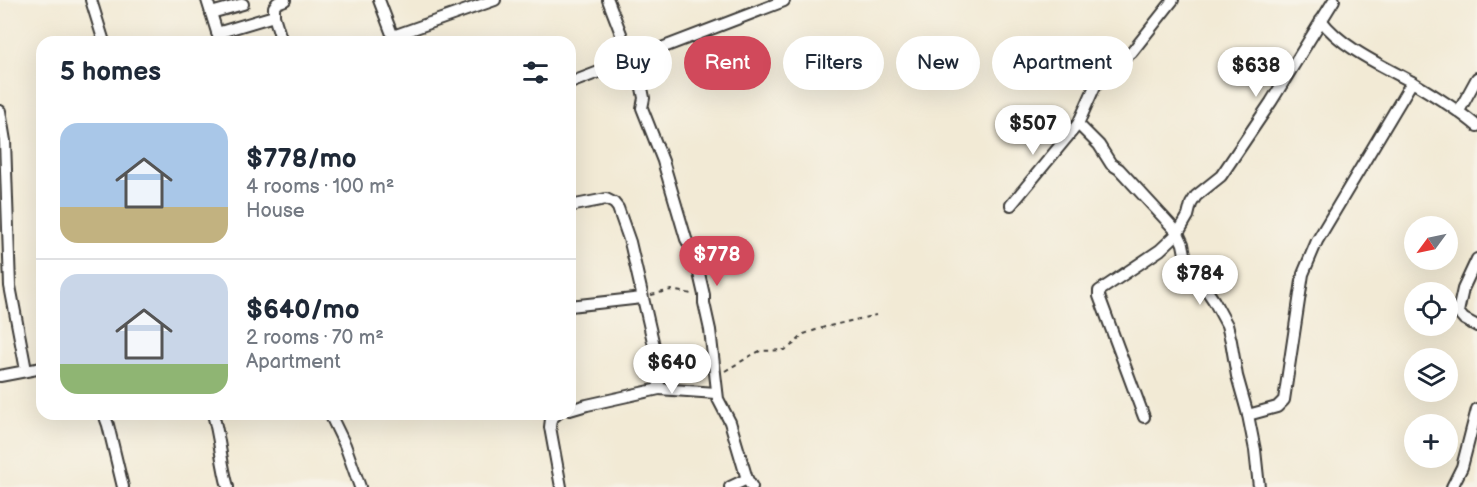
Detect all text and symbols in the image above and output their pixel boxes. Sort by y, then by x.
chip: Buy [594,36,672,90]
chip: Rent [684,36,771,90]
chip: Filters [783,36,884,90]
chip: New [896,36,980,90]
chip: Apartment [992,36,1133,90]
pin: $638 [1220,47,1292,98]
text: $638 [1232,54,1281,78]
icon: filters [519,56,552,89]
text: 5 homes [60,57,161,88]
pin: $507 [997,105,1069,156]
text: $507 [1009,112,1057,136]
text: $778/mo [246,144,357,175]
icon: home [108,147,180,219]
text: 4 rooms · 100 m² [246,175,394,199]
text: House [246,199,305,223]
north arrow [1404,216,1458,270]
map controls [1404,216,1458,468]
pin: $778 [681,236,753,287]
text: $778 [693,243,741,267]
pin: $784 [1164,255,1236,306]
text: $784 [1176,262,1224,286]
button: locate [1404,282,1458,336]
text: $640/mo [246,295,360,326]
icon: home [108,298,180,370]
text: 2 rooms · 70 m² [246,326,384,350]
pin: $640 [636,344,708,395]
button: layers [1404,348,1458,402]
text: Apartment [246,350,341,374]
text: $640 [647,351,697,375]
button: + [1404,414,1458,468]

